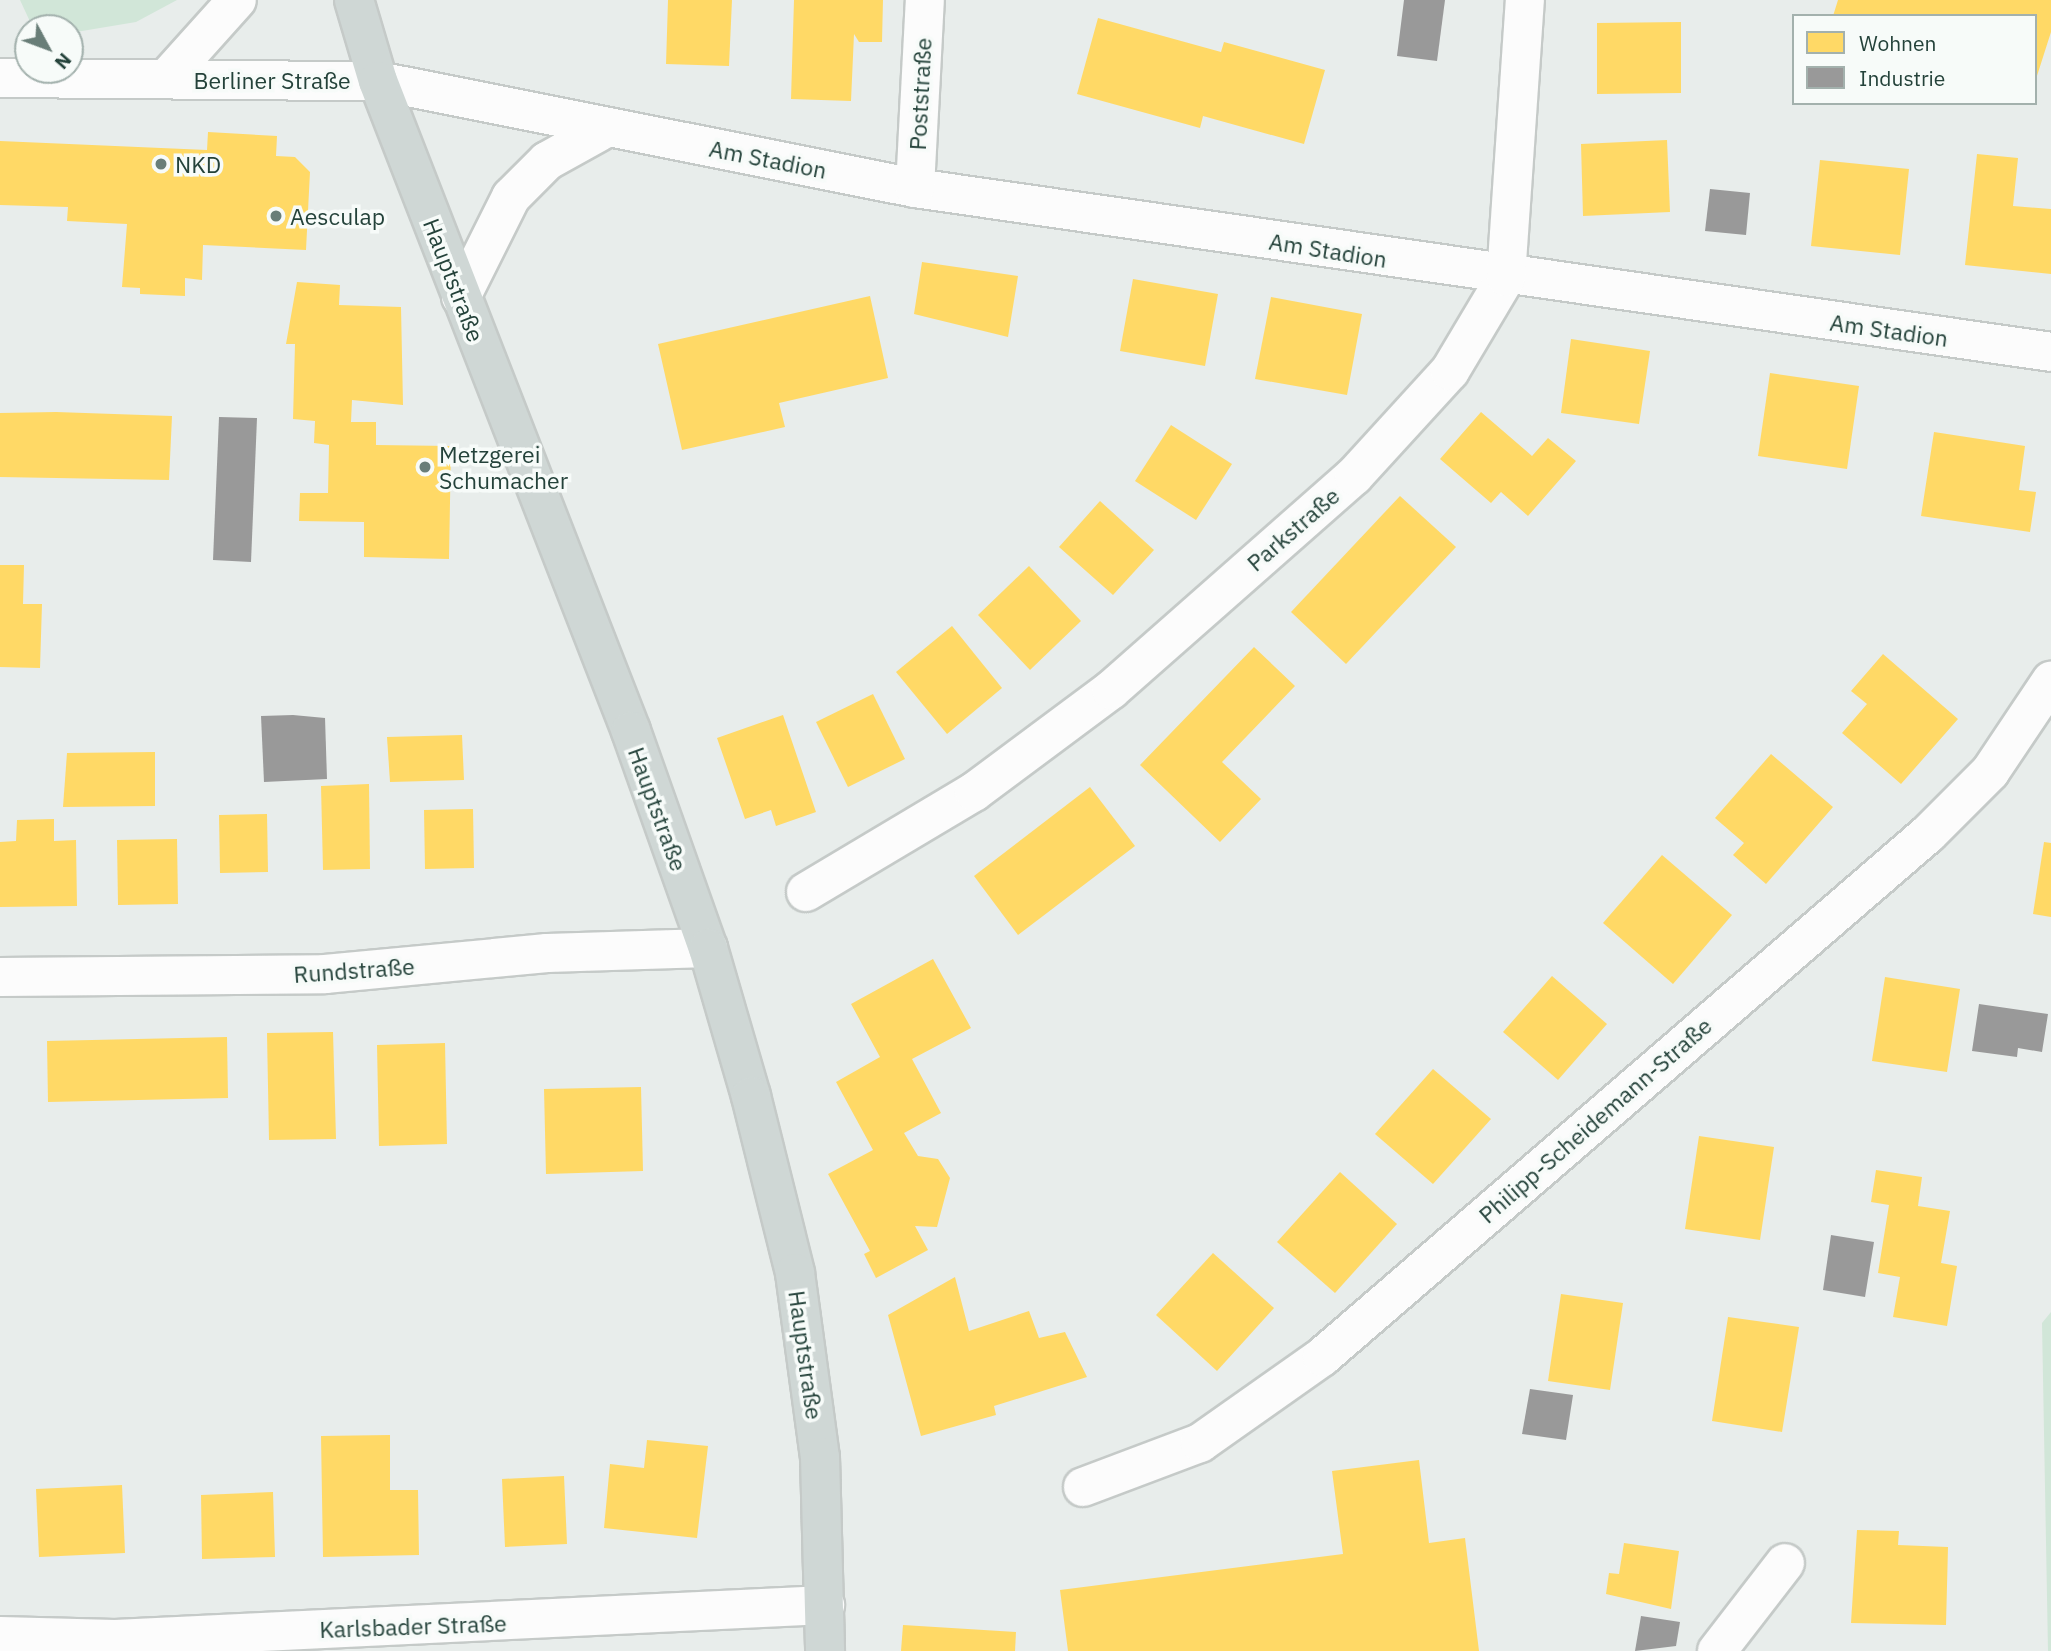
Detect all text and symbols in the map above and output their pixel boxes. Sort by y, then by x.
north arrow [14,14,84,84]
legend [1792,14,2037,105]
text: Wohnen [1859,29,1936,57]
street label: Poststraße [903,37,937,151]
text: N [50,48,77,75]
text: Industrie [1859,64,1945,92]
street label: Berliner Straße [193,66,351,94]
street label: Am Stadion [707,134,829,184]
place label: NKD [175,150,221,178]
marker: NKD [153,156,169,172]
place label: Aesculap [290,202,385,230]
marker: Aesculap [268,208,284,224]
street label: Hauptstraße [418,214,490,346]
street label: Am Stadion [1267,227,1389,273]
street label: Am Stadion [1828,308,1950,352]
place label: Metzgerei Schumacher [439,440,568,494]
marker: Metzgerei Schumacher [417,459,433,475]
street label: Parkstraße [1241,481,1345,577]
street label: Hauptstraße [623,743,693,875]
street label: Rundstraße [293,952,415,988]
street label: Philipp-Scheidemann-Straße [1473,1011,1717,1229]
street label: Hauptstraße [783,1289,829,1421]
street label: Karlsbader Straße [319,1609,507,1643]

